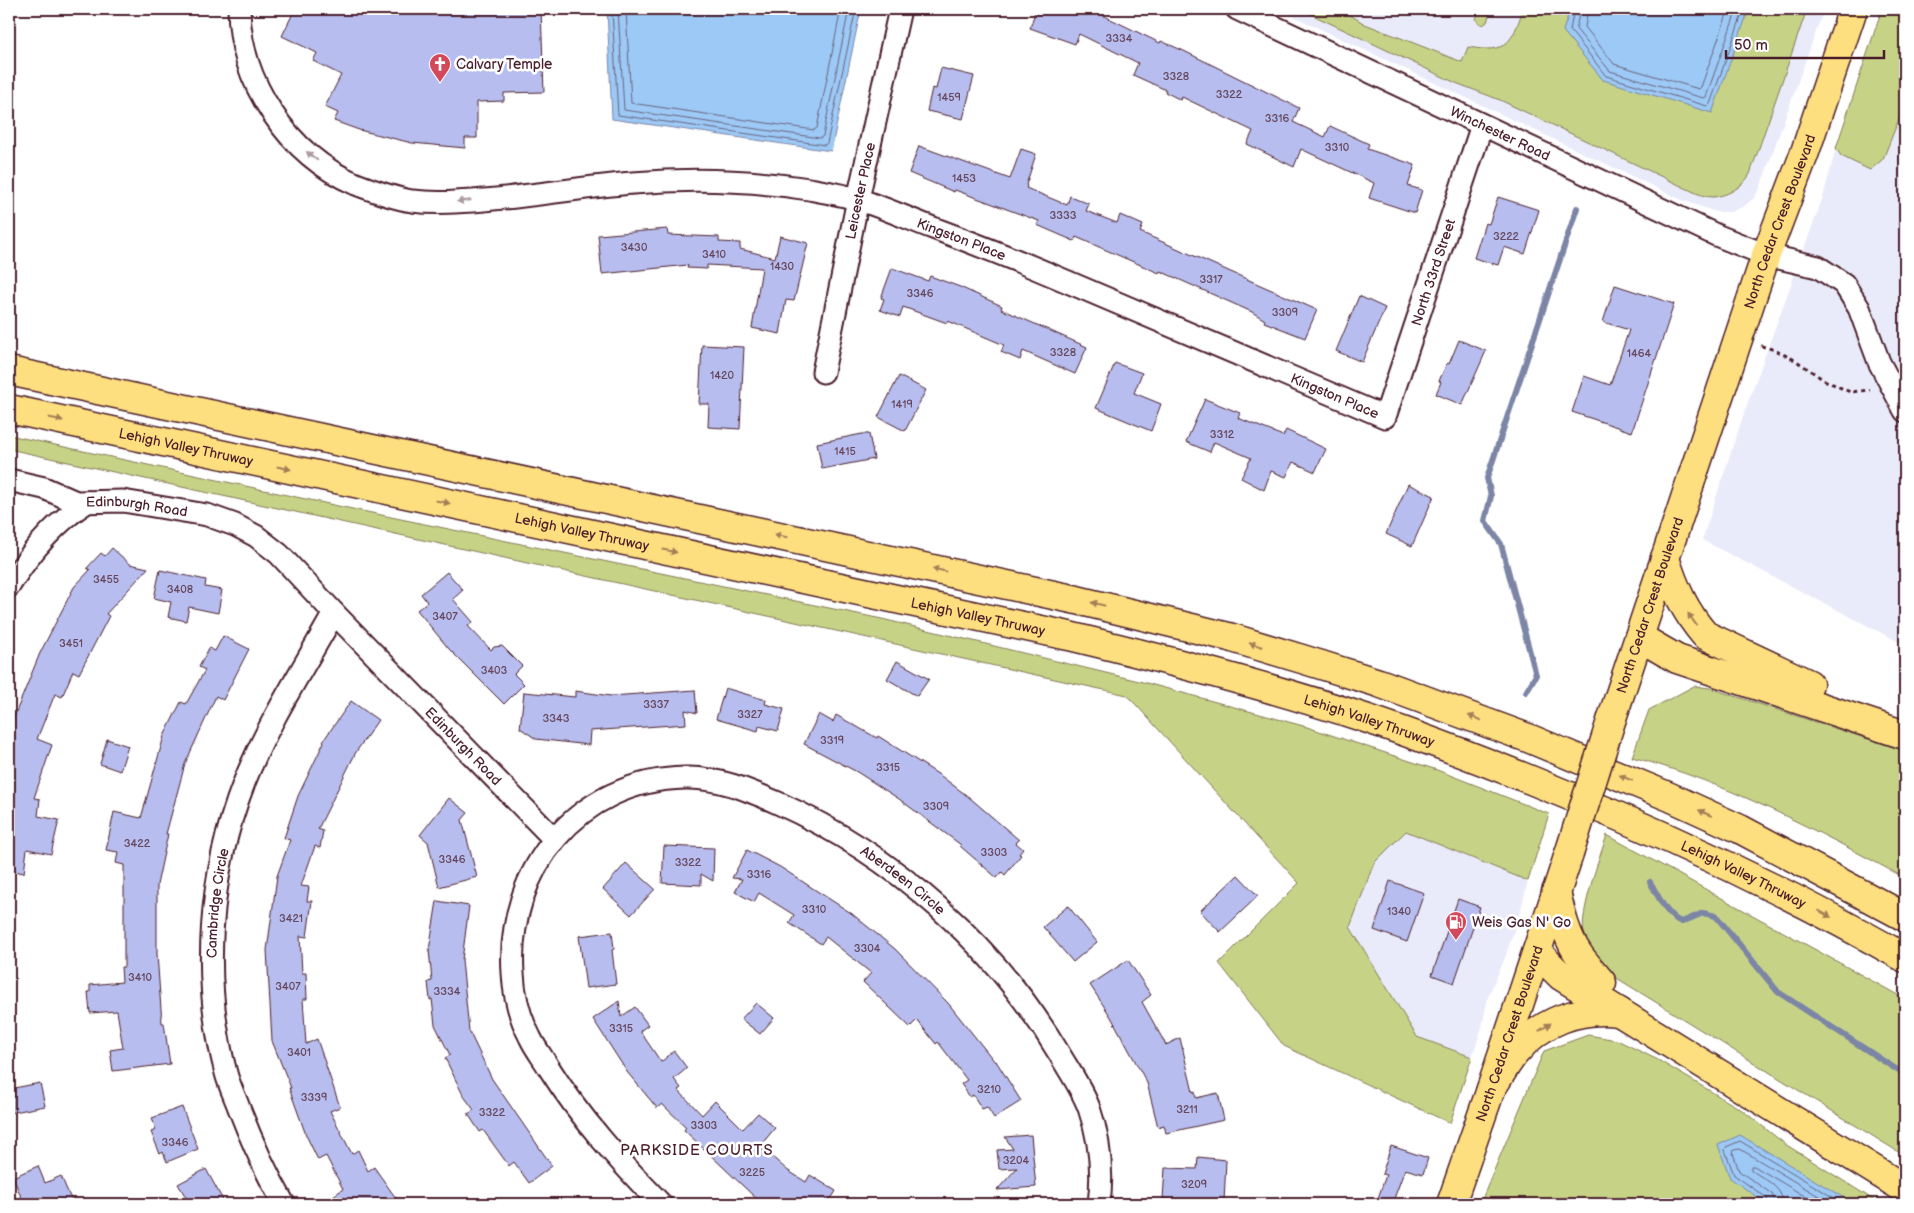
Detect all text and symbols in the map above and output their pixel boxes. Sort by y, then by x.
scale bar [1726,28,1884,60]
house number: 3334 [1105,32,1133,45]
text: 50 m [1734,36,1768,55]
church icon: Calvary Temple [428,52,452,83]
place label: Calvary Temple [456,56,552,73]
house number: 3328 [1163,70,1189,83]
house number: 3322 [1216,88,1243,101]
house number: 1459 [937,91,961,104]
street label: Winchester Road [1447,103,1553,164]
house number: 3316 [1265,112,1290,125]
street label: North Cedar Crest Boulevard [1741,132,1819,311]
street label: Leicester Place [842,141,879,241]
house number: 3310 [1325,141,1350,154]
one-way arrow [305,151,319,161]
house number: 1453 [952,172,976,185]
one-way arrow [455,198,471,206]
house number: 3333 [1049,209,1077,222]
street label: Kingston Place [914,215,1008,264]
street label: North 33rd Street [1408,216,1459,328]
house number: 3222 [1493,230,1520,243]
house number: 3430 [621,241,648,254]
house number: 3410 [702,248,727,261]
house number: 1430 [770,260,795,273]
house number: 3317 [1199,273,1223,286]
house number: 3346 [907,287,934,300]
house number: 3309 [1272,306,1298,319]
house number: 3328 [1050,346,1076,359]
house number: 1464 [1627,347,1651,360]
house number: 1420 [710,369,734,382]
street label: Kingston Place [1288,370,1381,422]
house number: 1419 [891,398,913,411]
one-way arrow [49,415,64,423]
street label: Lehigh Valley Thruway [117,425,255,470]
house number: 3312 [1210,428,1235,441]
house number: 1415 [834,445,856,458]
one-way arrow [276,464,291,472]
street label: Edinburgh Road [86,493,189,521]
one-way arrow [435,498,450,506]
street label: Lehigh Valley Thruway [513,510,651,555]
street label: North Cedar Crest Boulevard [1613,515,1687,695]
one-way arrow [773,532,788,540]
one-way arrow [662,547,678,555]
one-way arrow [932,566,947,574]
house number: 3455 [93,573,119,586]
house number: 3408 [167,583,193,596]
street label: Lehigh Valley Thruway [909,594,1047,640]
one-way arrow [1091,600,1106,608]
house number: 3407 [432,610,458,623]
one-way arrow [1687,612,1697,626]
house number: 3451 [59,637,83,650]
one-way arrow [1248,641,1263,649]
house number: 3403 [481,664,508,677]
street label: Lehigh Valley Thruway [1302,691,1437,751]
house number: 3337 [643,698,669,711]
street label: Edinburgh Road [421,704,505,789]
house number: 3327 [737,708,763,721]
house number: 3343 [542,712,570,725]
one-way arrow [1467,714,1482,721]
house number: 3319 [820,734,844,747]
house number: 3315 [876,761,900,774]
one-way arrow [1618,774,1633,782]
house number: 3309 [923,800,949,813]
one-way arrow [1698,809,1712,817]
house number: 3422 [124,837,151,850]
street label: Lehigh Valley Thruway [1678,837,1809,913]
street label: Aberdeen Circle [857,842,949,919]
street label: Cambridge Circle [203,846,233,958]
house number: 3303 [981,846,1008,859]
house number: 3346 [439,853,466,866]
house number: 3322 [675,856,702,869]
house number: 3316 [747,868,772,881]
house number: 3310 [802,903,827,916]
house number: 1340 [1387,905,1412,918]
fuel station icon: Weis Gas N' Go [1444,910,1468,941]
one-way arrow [1818,910,1832,918]
house number: 3421 [279,912,303,925]
place label: Weis Gas N' Go [1472,914,1571,931]
house number: 3304 [854,942,881,955]
street label: North Cedar Crest Boulevard [1472,944,1547,1124]
house number: 3410 [128,971,153,984]
house number: 3407 [275,980,301,993]
house number: 3334 [433,985,461,998]
house number: 3315 [609,1022,633,1035]
one-way arrow [1539,1022,1552,1031]
house number: 3401 [287,1046,311,1059]
house number: 3210 [977,1083,1001,1096]
house number: 3339 [301,1091,327,1104]
house number: 3211 [1176,1103,1198,1116]
house number: 3322 [479,1106,506,1119]
house number: 3303 [691,1119,718,1132]
house number: 3346 [162,1136,189,1149]
district label: PARKSIDE COURTS [620,1141,774,1160]
house number: 3204 [1003,1154,1030,1167]
house number: 3225 [739,1166,765,1179]
house number: 3209 [1181,1178,1207,1191]

